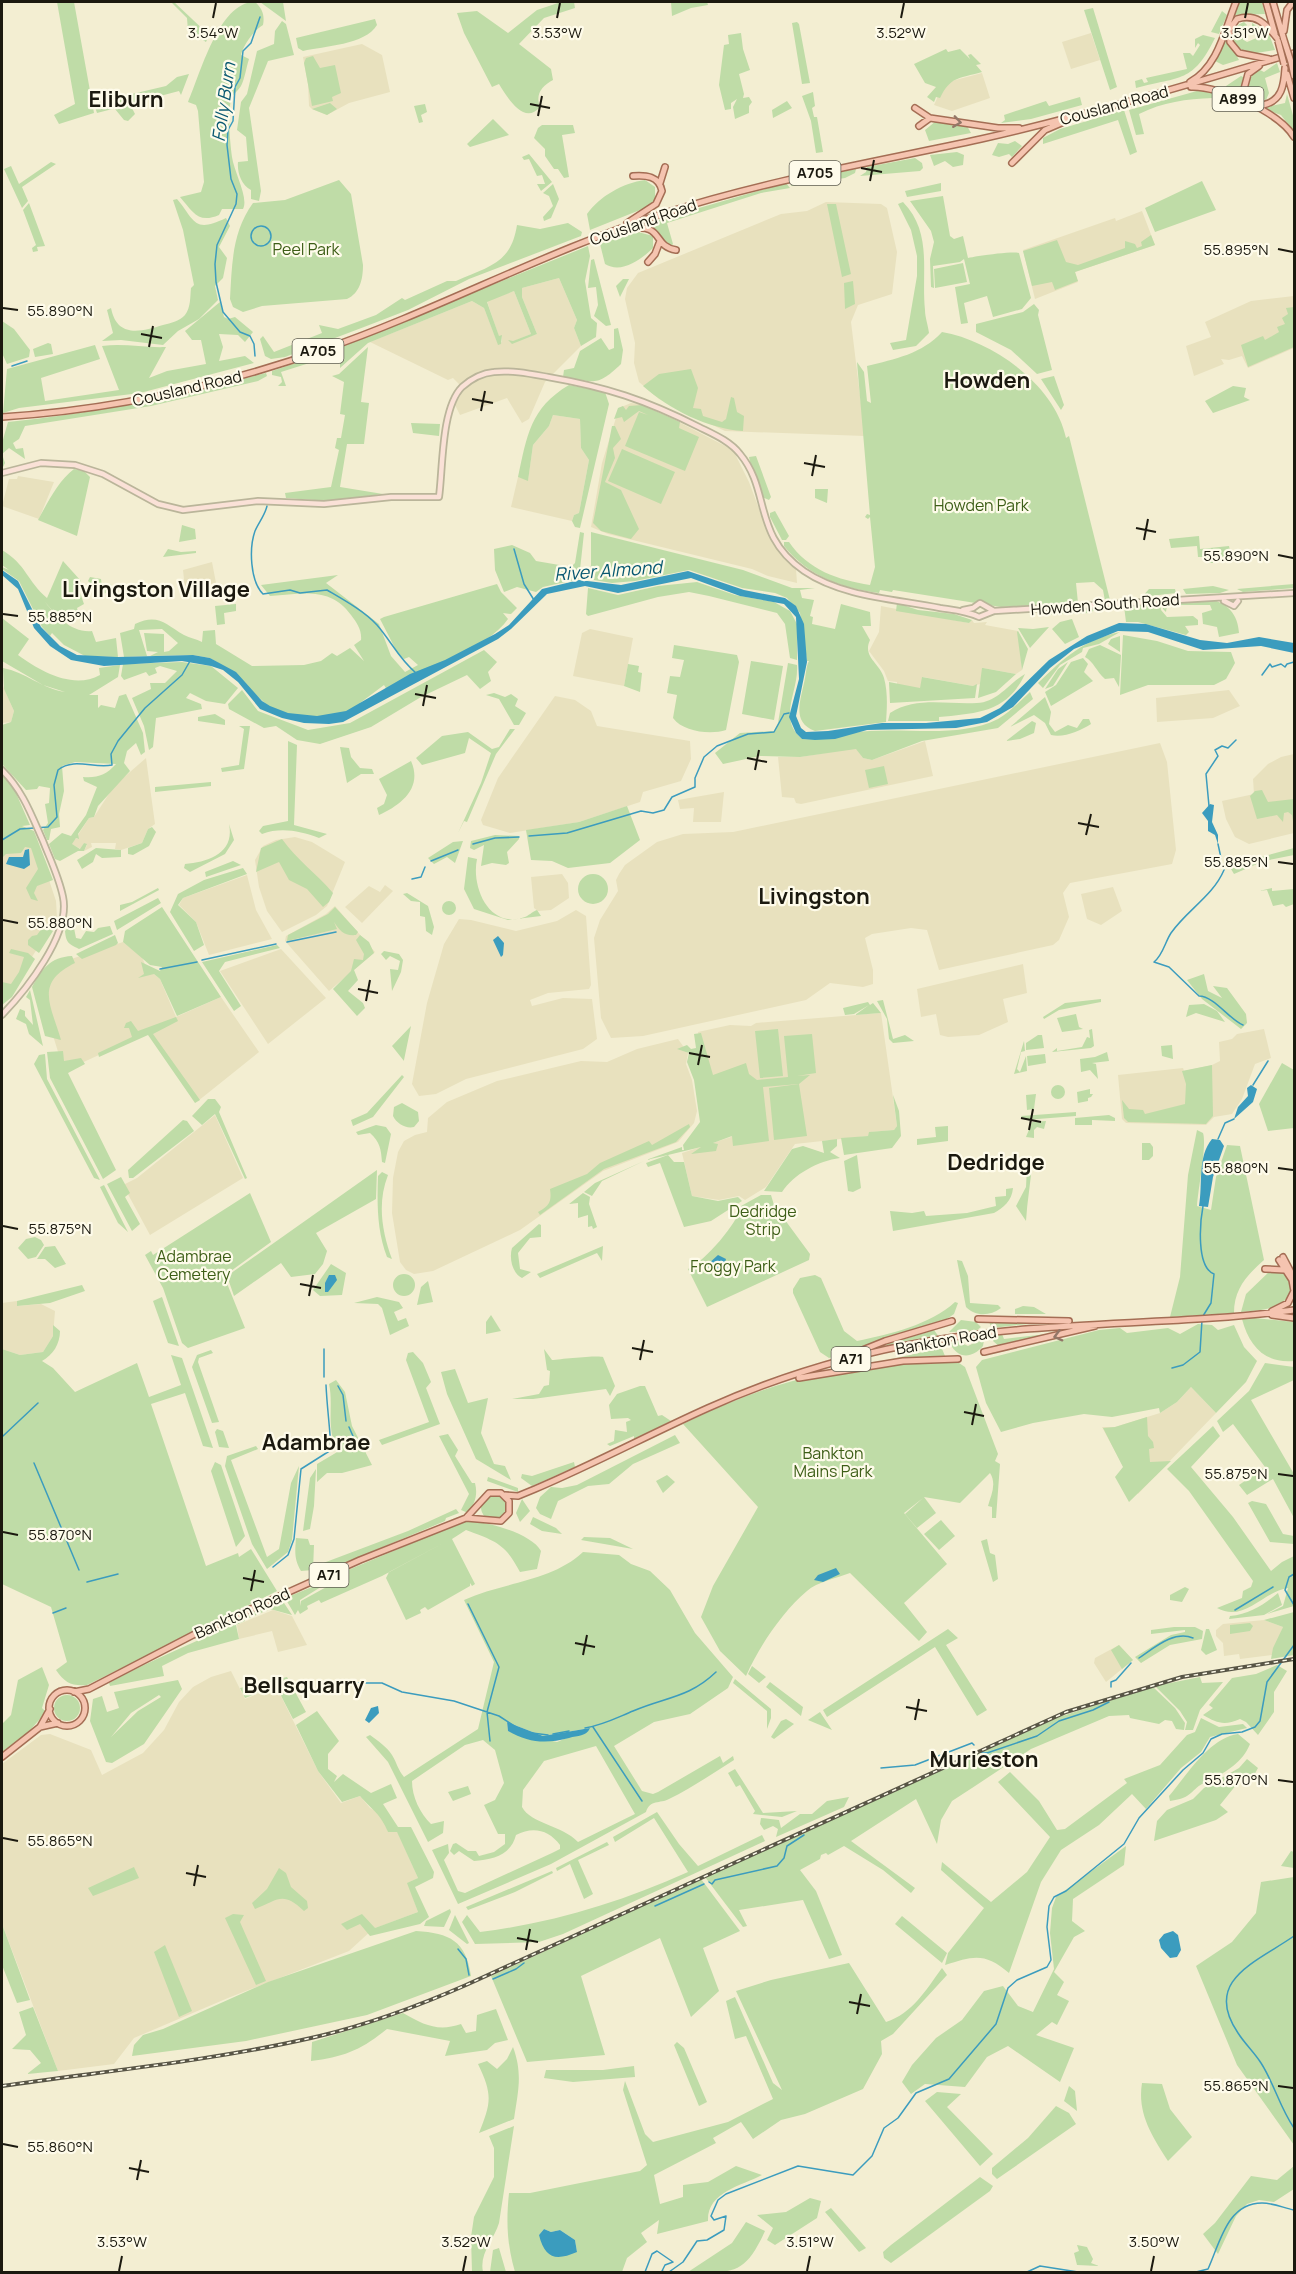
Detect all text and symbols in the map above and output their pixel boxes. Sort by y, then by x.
text: 3.54°W [188,22,238,43]
text: 3.53°W [532,22,582,43]
text: 3.52°W [876,22,926,43]
text: 3.51°W [1221,22,1269,43]
water label: Folly Burn [206,59,241,143]
street label: Cousland Road [1057,80,1171,130]
district label: Eliburn [88,84,164,114]
road number: A899 [1212,87,1264,111]
one-way arrow [953,115,962,128]
road number: A705 [790,161,840,185]
street label: Cousland Road [587,193,699,251]
park label: Peel Park [272,238,341,260]
text: 55.895°N [1204,239,1268,260]
text: 55.890°N [27,300,93,321]
road number: A705 [292,339,344,363]
street label: Cousland Road [130,365,244,411]
district label: Howden [944,365,1030,395]
park label: Howden Park [933,494,1030,516]
text: 55.890°N [1203,545,1269,566]
water label: River Almond [553,554,665,586]
district label: Livingston Village [62,574,250,604]
street label: Howden South Road [1030,588,1180,620]
text: 55.885°N [28,606,92,627]
text: 55.885°N [1204,851,1268,872]
district label: Livingston [758,881,870,911]
text: 55.880°N [28,912,92,933]
district label: Dedridge [947,1147,1045,1177]
text: 55.880°N [1204,1157,1268,1178]
park label: Dedridge Strip [729,1200,797,1240]
text: 55.875°N [28,1218,92,1239]
park label: Adambrae Cemetery [156,1245,232,1285]
park label: Froggy Park [690,1255,777,1277]
street label: Bankton Road [894,1320,998,1360]
one-way arrow [1053,1328,1063,1341]
road number: A71 [832,1347,870,1371]
district label: Adambrae [262,1427,370,1457]
park label: Bankton Mains Park [793,1442,874,1482]
text: 55.875°N [1204,1463,1268,1484]
text: 55.870°N [28,1524,92,1545]
road number: A71 [310,1563,348,1587]
street label: Bankton Road [191,1582,293,1644]
district label: Bellsquarry [244,1670,365,1700]
district label: Murieston [930,1744,1038,1774]
text: 55.870°N [1204,1769,1268,1790]
text: 55.865°N [28,1830,92,1851]
text: 55.865°N [1204,2075,1268,2096]
text: 55.860°N [27,2136,93,2157]
text: 3.53°W [97,2231,147,2252]
text: 3.52°W [441,2231,491,2252]
text: 3.51°W [786,2231,834,2252]
text: 3.50°W [1129,2231,1179,2252]

